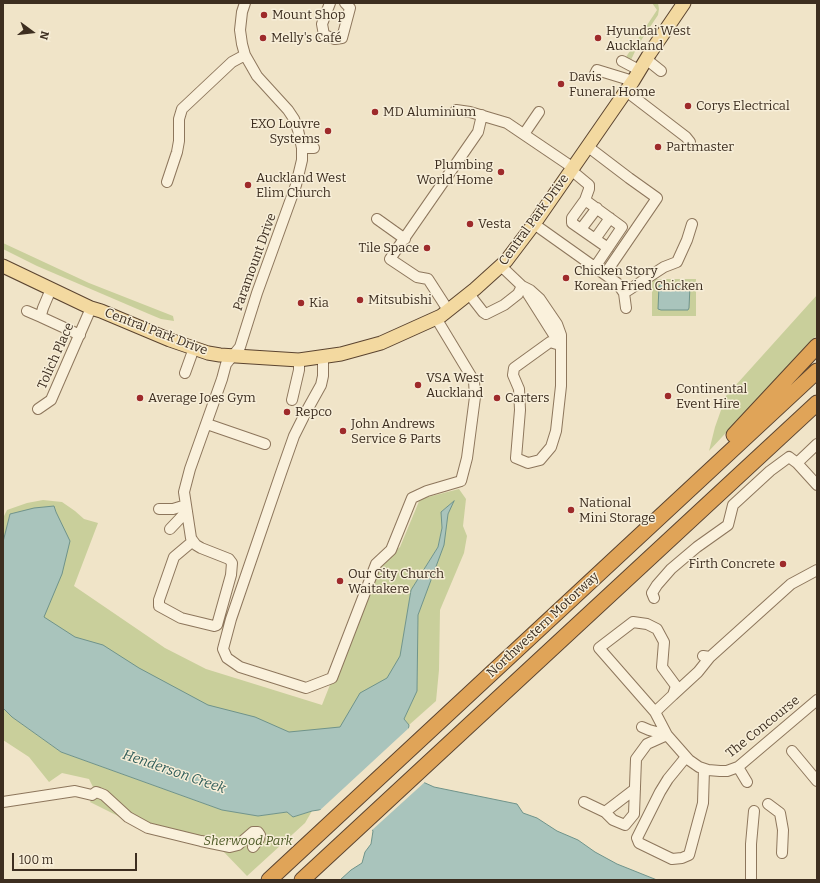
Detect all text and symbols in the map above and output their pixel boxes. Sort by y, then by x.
place label: Mount Shop [272,7,346,23]
marker: Mount Shop [259,10,269,20]
north arrow [12,12,52,52]
place label: Hyundai West Auckland [606,23,691,54]
text: N [37,29,51,41]
place label: Melly's Café [271,30,342,46]
marker: Melly's Café [258,33,268,43]
marker: Hyundai West Auckland [593,33,603,43]
place label: Davis Funeral Home [569,69,655,100]
marker: Davis Funeral Home [556,79,566,89]
place label: Corys Electrical [696,98,790,114]
marker: Corys Electrical [683,101,693,111]
place label: MD Aluminium [383,104,476,120]
marker: MD Aluminium [370,107,380,117]
place label: EXO Louvre Systems [250,116,320,147]
marker: EXO Louvre Systems [323,126,333,136]
place label: Partmaster [666,139,734,155]
marker: Partmaster [653,142,663,152]
place label: Plumbing World Home [416,157,493,188]
marker: Plumbing World Home [496,167,506,177]
place label: Auckland West Elim Church [256,170,346,201]
street label: Central Park Drive [496,171,572,269]
marker: Auckland West Elim Church [243,180,253,190]
street label: Paramount Drive [230,211,280,313]
place label: Vesta [478,216,511,232]
marker: Vesta [465,219,475,229]
place label: Tile Space [359,240,419,256]
marker: Tile Space [422,243,432,253]
place label: Chicken Story Korean Fried Chicken [574,263,703,294]
marker: Chicken Story Korean Fried Chicken [561,273,571,283]
place label: Mitsubishi [368,292,432,308]
place label: Kia [309,295,329,311]
marker: Mitsubishi [355,295,365,305]
marker: Kia [296,298,306,308]
street label: Central Park Drive [102,305,210,359]
street label: Tolich Place [34,320,78,392]
place label: VSA West Auckland [426,370,484,401]
marker: VSA West Auckland [413,380,423,390]
place label: Continental Event Hire [676,381,747,412]
place label: Average Joes Gym [148,390,256,406]
place label: Carters [505,390,549,406]
marker: Continental Event Hire [663,391,673,401]
marker: Average Joes Gym [135,393,145,403]
marker: Carters [492,393,502,403]
place label: Repco [295,404,332,420]
marker: Repco [282,407,292,417]
place label: John Andrews Service & Parts [351,416,441,447]
marker: John Andrews Service & Parts [338,426,348,436]
place label: National Mini Storage [579,495,655,526]
marker: National Mini Storage [566,505,576,515]
place label: Firth Concrete [689,556,775,572]
marker: Firth Concrete [778,559,788,569]
place label: Our City Church Waitakere [348,566,444,597]
street label: Northwestern Motorway [484,569,602,681]
marker: Our City Church Waitakere [335,576,345,586]
street label: The Concourse [723,693,803,761]
water label: Henderson Creek [120,746,228,798]
park label: Sherwood Park [203,833,293,849]
scale bar [14,845,139,871]
text: 100 m [19,853,53,867]

